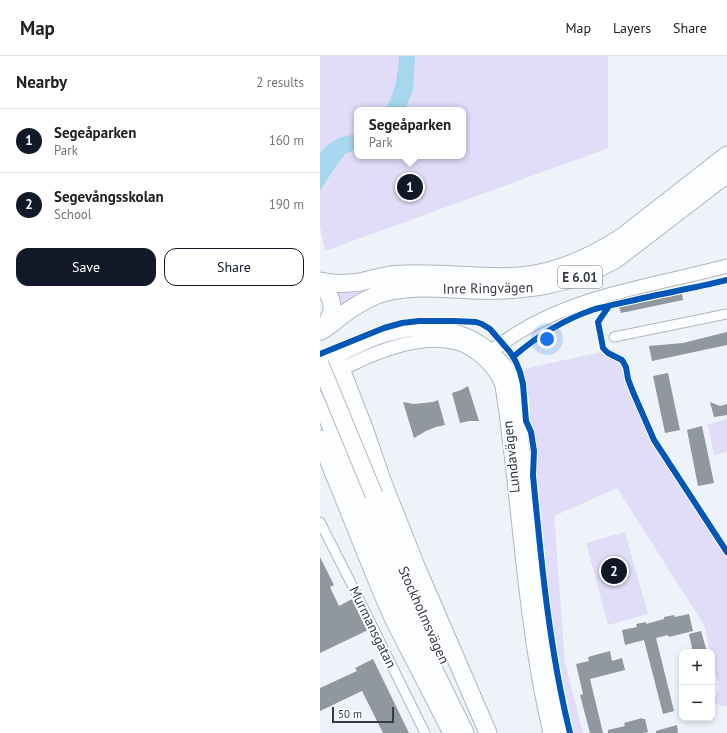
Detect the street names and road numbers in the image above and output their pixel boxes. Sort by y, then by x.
road number: E 6.01 [558,266,602,288]
street label: Inre Ringvägen [443,278,533,298]
street label: Lundavägen [498,420,524,494]
street label: Stockholmsvägen [394,563,454,667]
street label: Murmansgatan [345,583,401,671]

